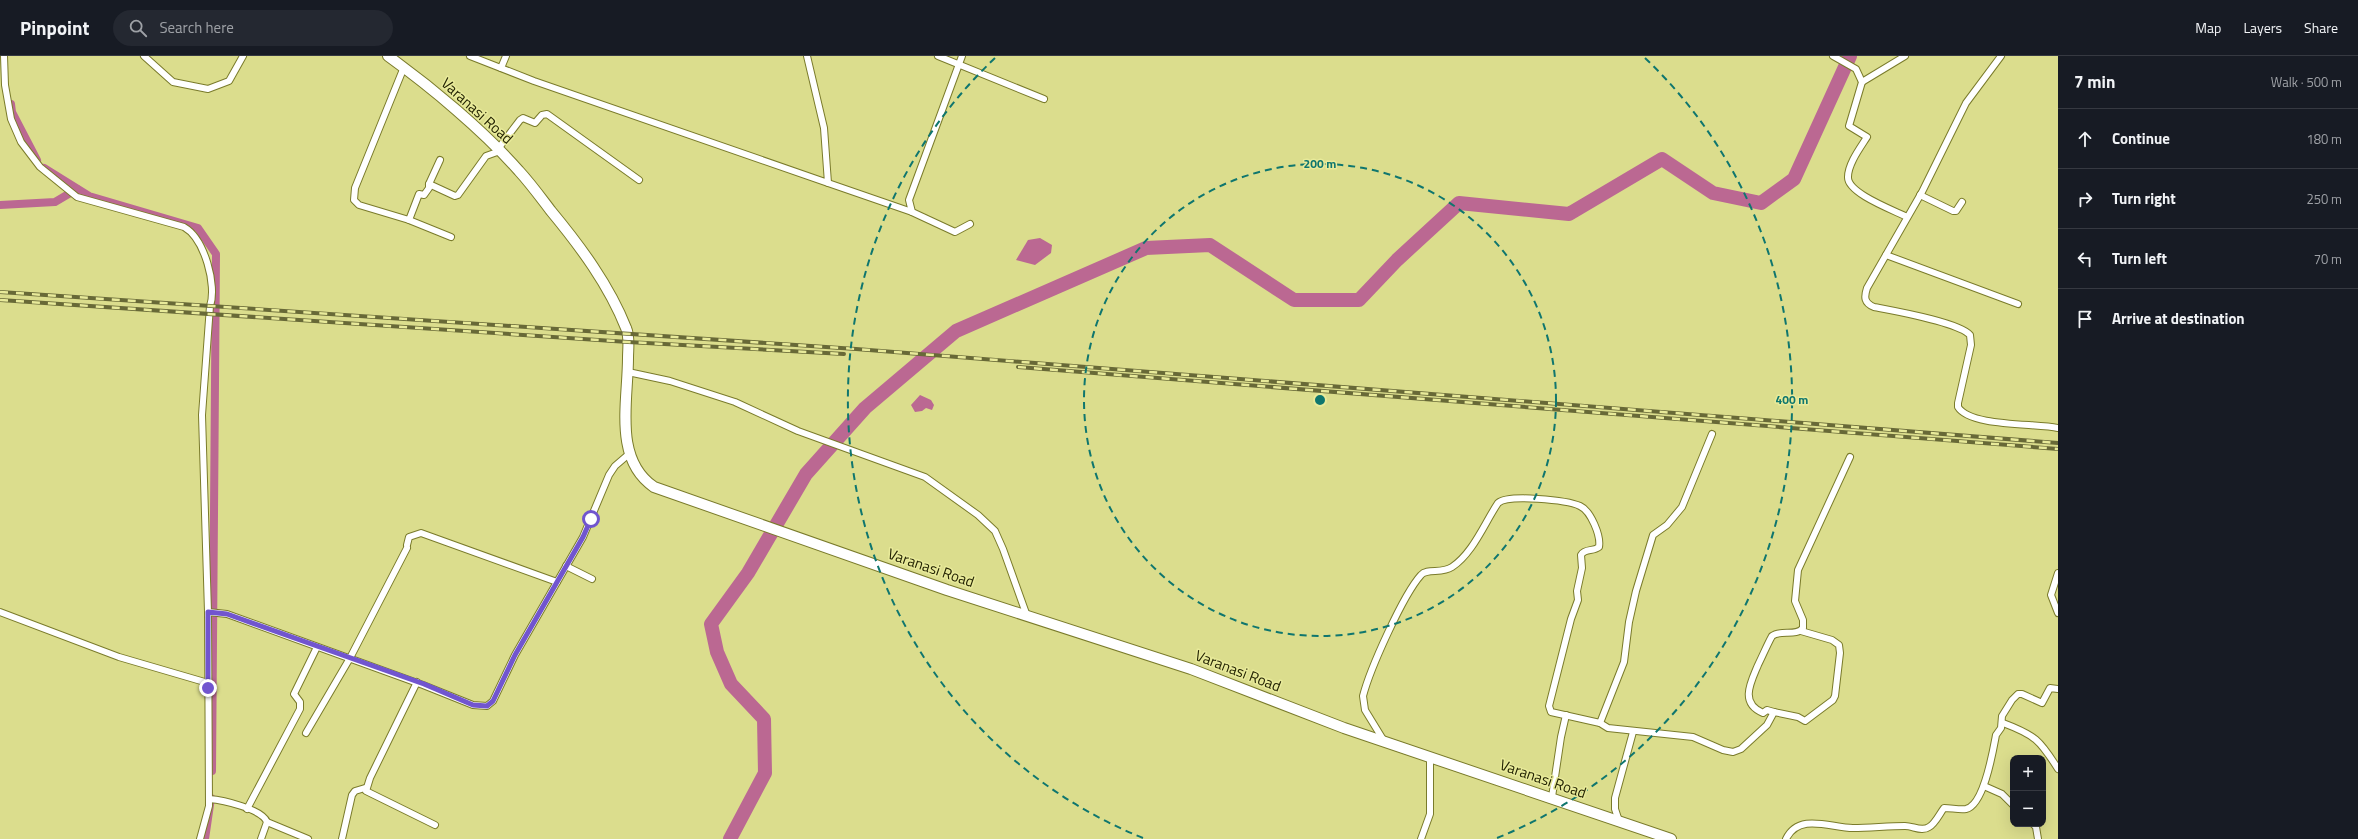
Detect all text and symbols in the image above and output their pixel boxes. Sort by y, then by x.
search box [113,10,393,46]
text: Pinpoint [20,13,89,42]
text: Search here [159,16,234,39]
icon: search [127,17,149,39]
text: Map [2195,17,2221,38]
text: Layers [2243,17,2282,38]
text: Share [2304,17,2338,38]
text: 7 min [2074,69,2115,95]
street label: Varanasi Road [436,72,519,149]
text: Walk · 500 m [2271,72,2342,92]
text: Continue [2112,127,2170,150]
icon: ahead [2074,128,2096,150]
text: 180 m [2306,129,2342,149]
text: 200 m [1304,154,1336,173]
text: Turn right [2112,187,2176,210]
icon: right [2074,188,2096,210]
text: 250 m [2306,189,2342,209]
text: Turn left [2112,247,2167,270]
icon: left [2074,248,2096,270]
text: 70 m [2314,249,2342,269]
text: Arrive at destination [2112,307,2245,330]
icon: arrive [2074,308,2096,330]
text: 400 m [1776,390,1808,409]
centre of rings [1313,393,1327,407]
route start [582,510,600,528]
street label: Varanasi Road [885,542,978,593]
street label: Varanasi Road [1192,644,1284,697]
route end [199,679,217,697]
street label: Varanasi Road [1497,753,1590,804]
map controls [2010,755,2046,827]
button: + [2010,755,2046,791]
button: − [2010,791,2046,827]

